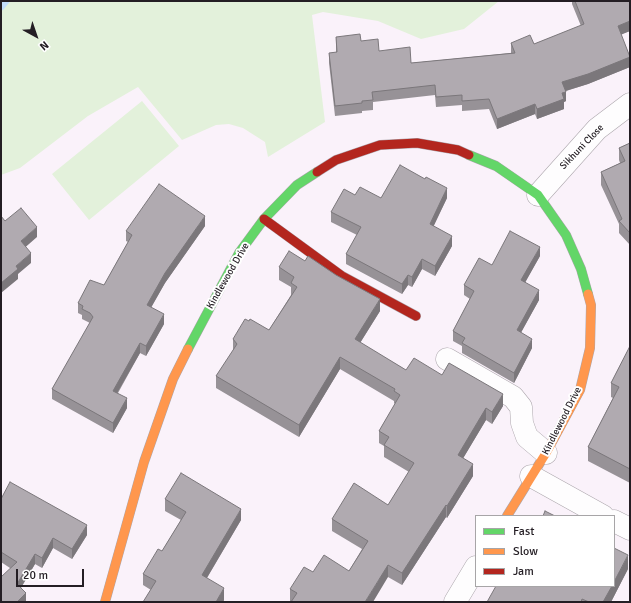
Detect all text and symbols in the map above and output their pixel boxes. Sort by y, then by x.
north arrow [16,16,56,56]
text: N [37,38,51,53]
street label: Sikhuni Close [558,122,606,172]
street label: Kindlewood Drive [204,241,252,311]
street label: Kindlewood Drive [540,385,584,457]
legend [475,515,615,587]
text: Fast [513,524,534,539]
text: Slow [513,544,538,559]
scale bar [18,561,86,587]
text: Jam [513,564,534,579]
text: 20 m [23,568,48,583]

